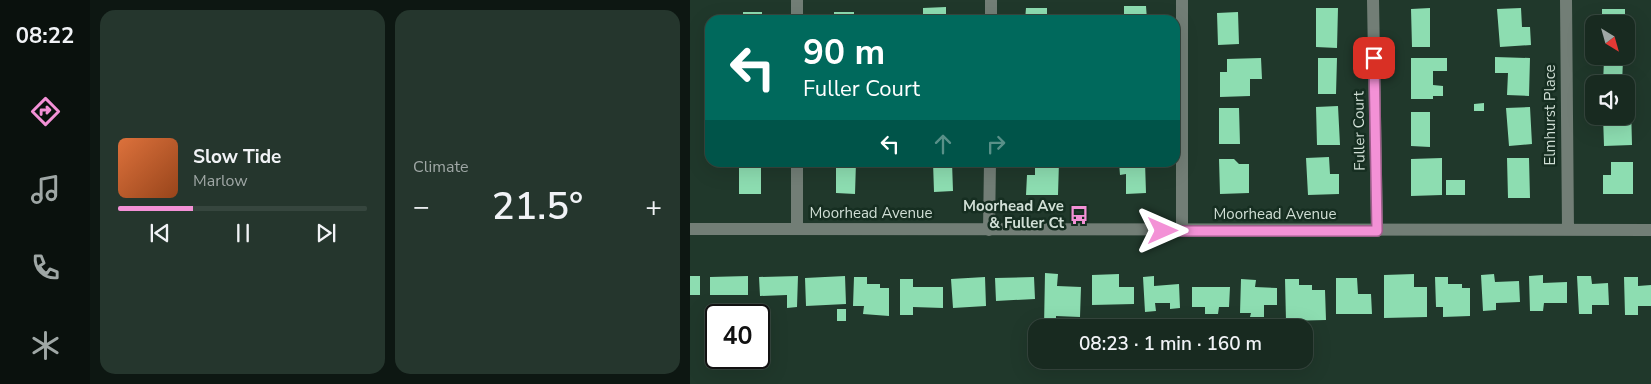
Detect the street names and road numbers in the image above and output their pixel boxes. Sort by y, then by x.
street label: Elmhurst Place [1540,64,1560,166]
street label: Fuller Court [1348,90,1370,171]
street label: Moorhead Avenue [810,203,933,223]
street label: Moorhead Avenue [1214,204,1337,224]

